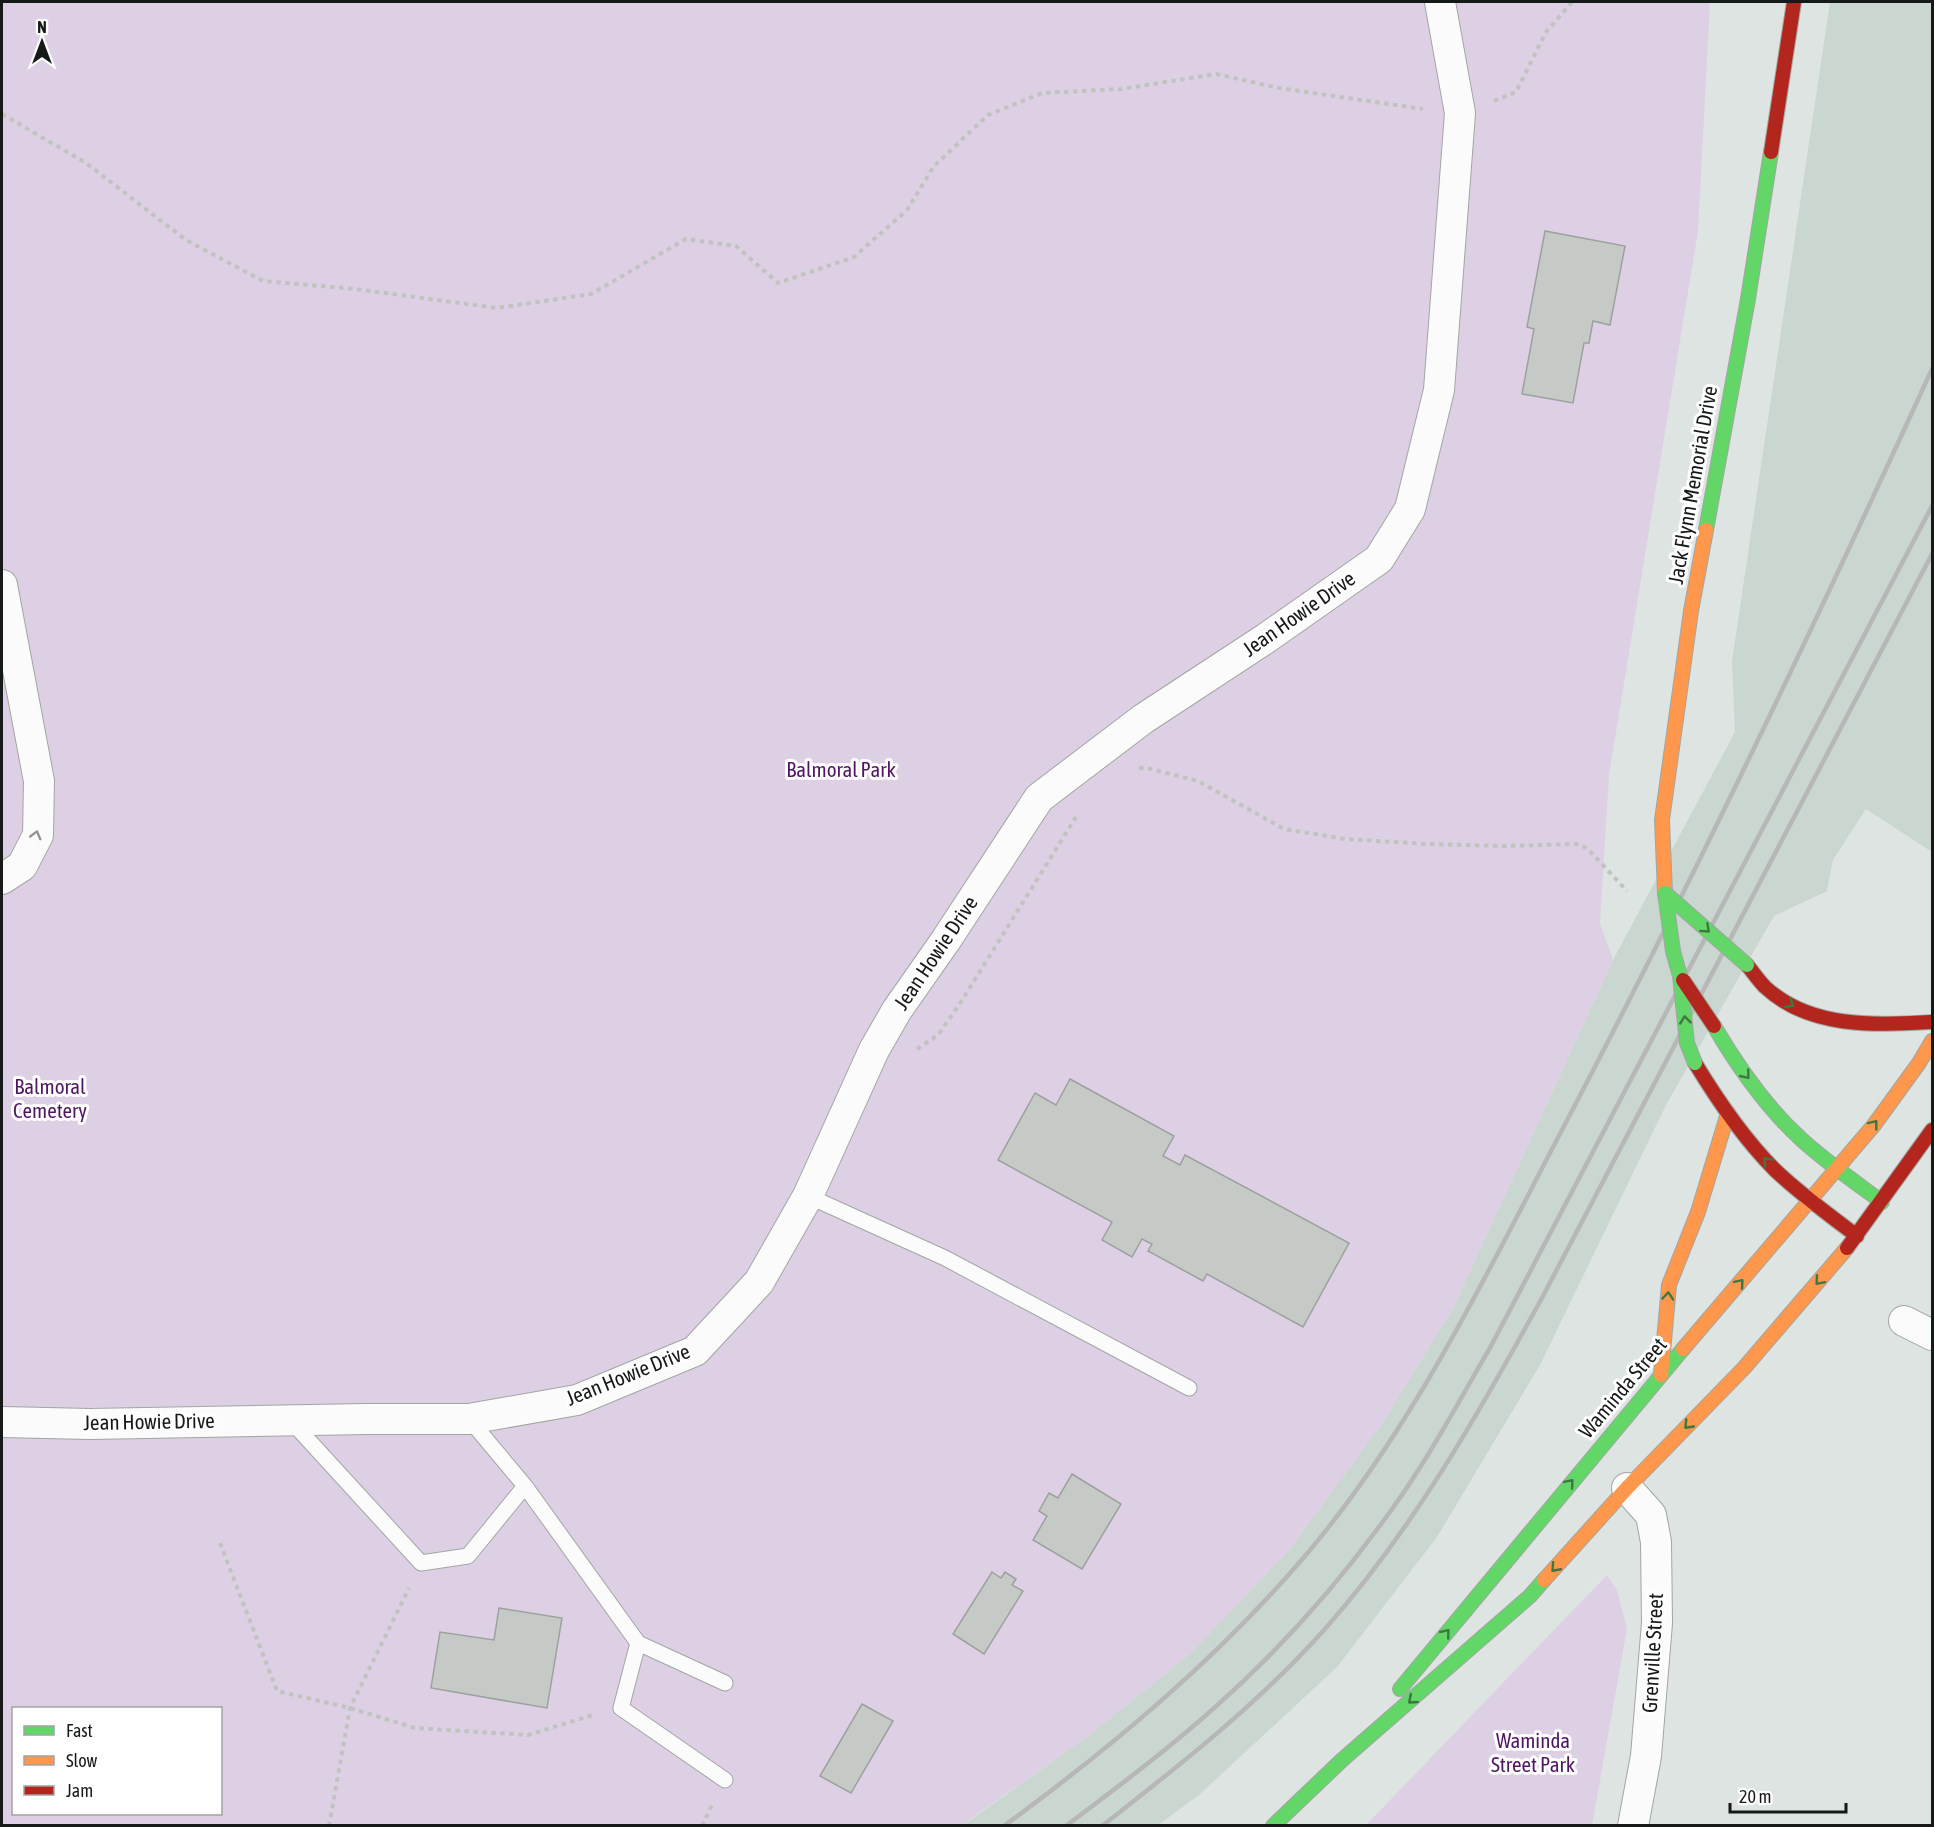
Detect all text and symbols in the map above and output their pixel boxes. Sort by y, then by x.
north arrow [12,12,72,72]
text: N [37,18,47,36]
street label: Jack Flynn Memorial Drive [1663,384,1721,586]
street label: Jean Howie Drive [1238,566,1359,661]
park label: Balmoral Park [786,757,896,781]
one-way arrow [28,830,41,840]
street label: Jean Howie Drive [888,891,982,1014]
one-way arrow [1699,922,1710,933]
one-way arrow [1784,996,1794,1008]
one-way arrow [1679,1016,1692,1025]
one-way arrow [1739,1068,1750,1079]
park label: Balmoral Cemetery [13,1074,87,1122]
one-way arrow [1867,1120,1878,1131]
one-way arrow [1763,1157,1774,1168]
one-way arrow [1815,1274,1826,1285]
one-way arrow [1733,1280,1744,1290]
one-way arrow [1661,1292,1674,1301]
street label: Waminda Street [1573,1332,1671,1442]
street label: Jean Howie Drive [562,1338,693,1410]
street label: Jean Howie Drive [83,1408,215,1434]
one-way arrow [1685,1418,1696,1429]
one-way arrow [1563,1479,1574,1490]
one-way arrow [1551,1561,1562,1572]
street label: Grenville Street [1637,1592,1667,1713]
one-way arrow [1438,1629,1449,1640]
one-way arrow [1408,1692,1419,1703]
legend [12,1707,222,1815]
text: Fast [66,1720,93,1741]
park label: Waminda Street Park [1491,1728,1575,1776]
text: Slow [66,1750,97,1771]
scale bar [1730,1776,1846,1814]
text: Jam [66,1780,93,1801]
text: 20 m [1739,1786,1771,1807]

